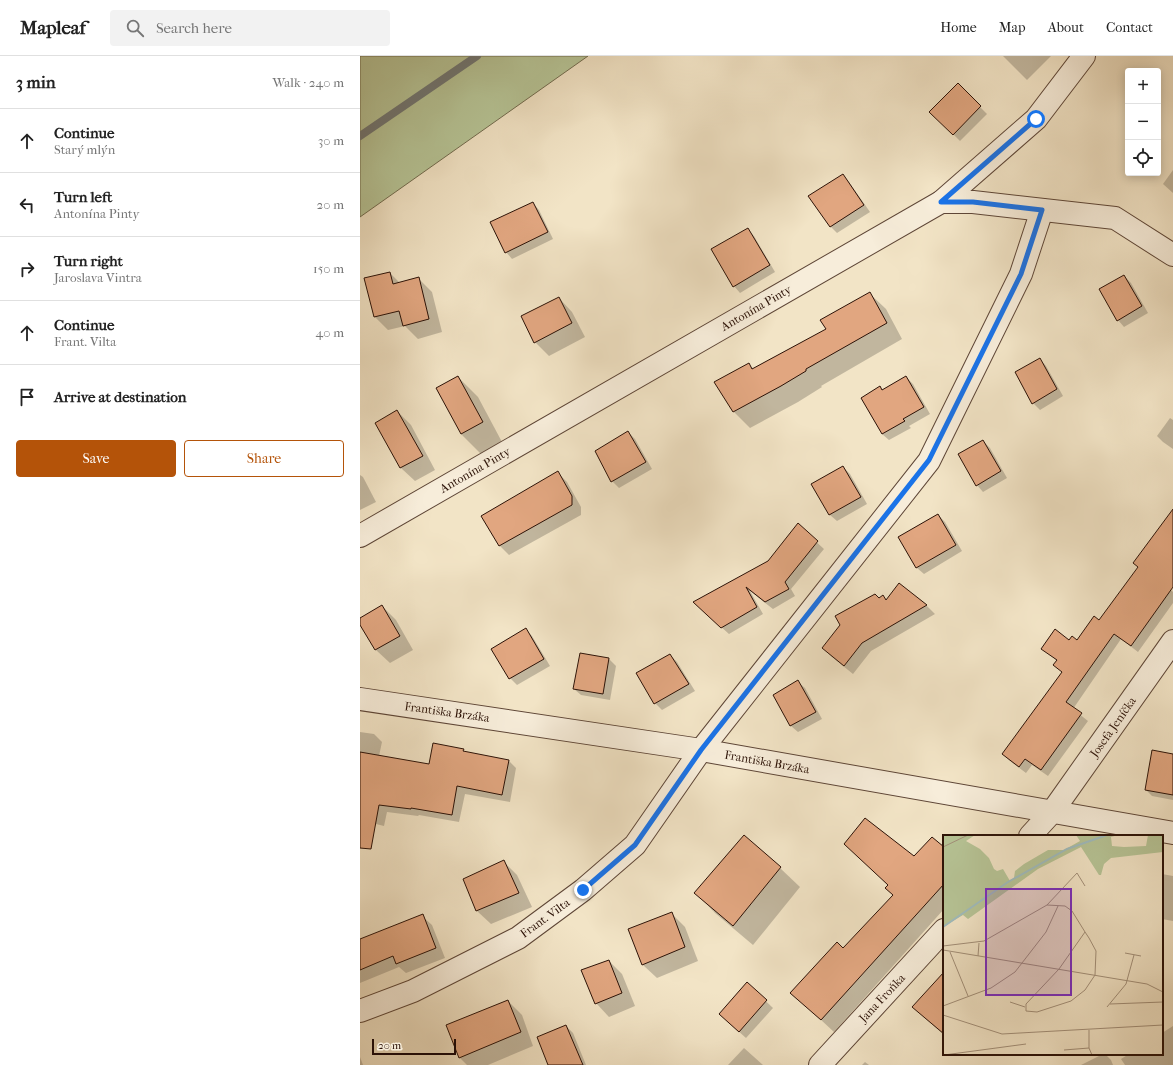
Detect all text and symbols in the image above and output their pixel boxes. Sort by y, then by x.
search box [110,10,390,46]
text: Mapleaf [20,17,86,39]
icon: search [124,17,146,39]
text: Search here [156,19,232,37]
text: Home [940,19,977,36]
text: Map [999,19,1026,36]
text: About [1048,19,1084,36]
text: Contact [1106,19,1153,36]
map controls [1125,68,1161,176]
button: + [1125,68,1161,104]
text: 3 min [16,72,56,92]
text: Walk · 240 m [272,75,344,90]
button: − [1125,104,1161,140]
route start [1027,110,1045,128]
text: Continue [54,124,114,142]
icon: ahead [16,130,38,152]
text: 30 m [318,133,344,148]
button: locate [1125,140,1161,176]
text: Starý mlýn [54,142,115,157]
text: Turn left [54,188,112,206]
icon: left [16,194,38,216]
text: 20 m [317,197,344,212]
text: Antonína Pinty [54,206,139,221]
text: Turn right [54,252,123,270]
icon: right [16,258,38,280]
text: 150 m [313,261,344,276]
text: Jaroslava Vintra [54,270,142,285]
street label: Antonína Pinty [717,282,794,334]
text: Continue [54,316,114,334]
icon: ahead [16,322,38,344]
text: 40 m [316,325,344,340]
text: Frant. Vilta [54,334,116,349]
icon: arrive [16,386,38,408]
text: Arrive at destination [54,388,186,406]
button: Save [16,440,176,477]
button: Share [184,440,344,477]
street label: Antonína Pinty [436,444,513,496]
street label: Josefa Jeníčka [1087,694,1139,761]
street label: Františka Brzáka [403,699,491,725]
street label: Františka Brzáka [723,748,811,776]
inset map [943,835,1163,1055]
route end [574,881,592,899]
street label: Frant. Vilta [518,895,573,941]
street label: Jana Froňka [855,971,908,1026]
scale bar [372,1037,456,1056]
text: 20 m [378,1039,401,1052]

